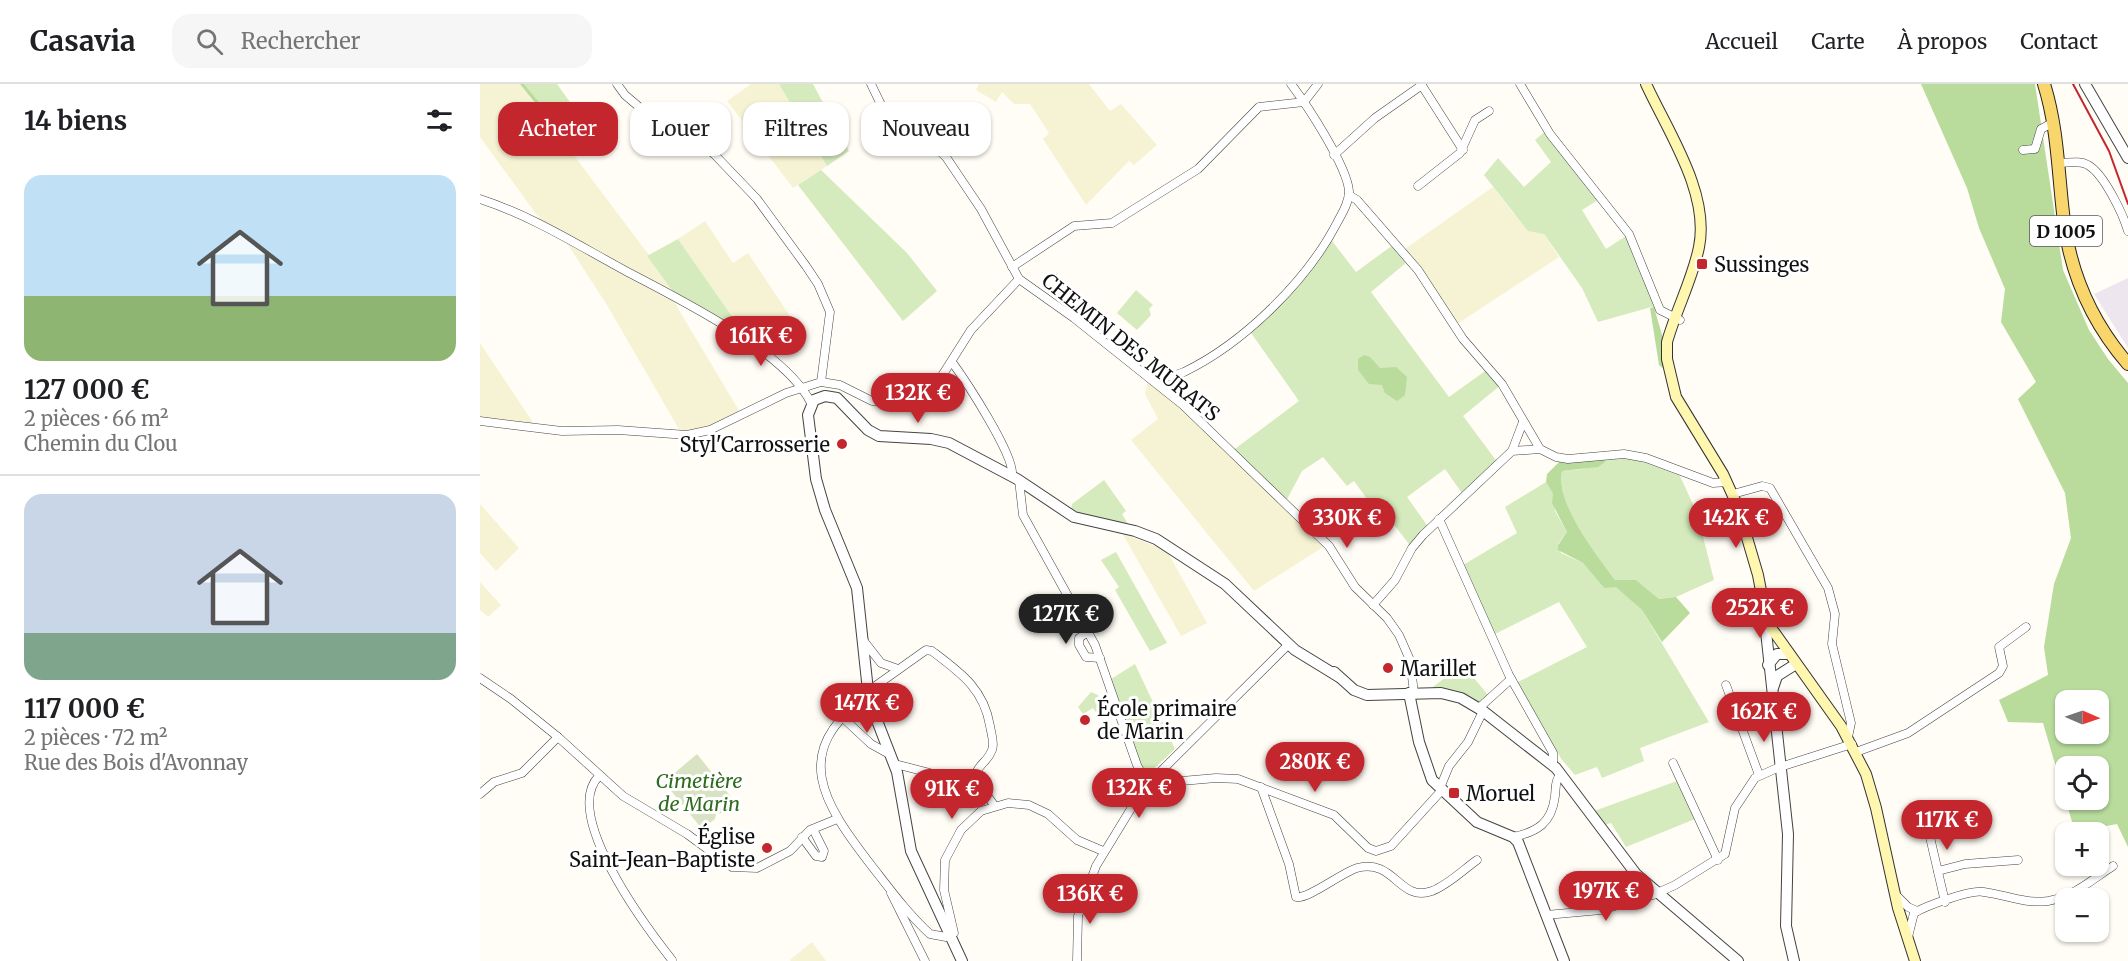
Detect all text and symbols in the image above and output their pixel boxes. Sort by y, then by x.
search box [172,14,592,68]
text: Casavia [30,23,136,59]
icon: search [193,25,226,58]
text: Rechercher [241,27,361,55]
text: Accueil [1705,28,1778,55]
text: Carte [1811,28,1865,55]
text: À propos [1898,28,1987,55]
text: Contact [2020,28,2098,55]
chip: Acheter [498,102,618,156]
chip: Louer [630,102,731,156]
chip: Filtres [743,102,849,156]
chip: Nouveau [861,102,991,156]
text: 14 biens [24,104,127,137]
icon: filters [423,104,456,137]
icon: home [186,214,294,322]
road number: D 1005 [2030,216,2102,246]
place label: Sussinges [1714,252,1809,277]
marker: Sussinges [1695,257,1709,271]
street label: CHEMIN DES MURATS [1037,268,1225,426]
pin: 161K € [712,316,810,367]
text: 161K € [729,323,793,348]
text: 127 000 € [24,373,149,406]
pin: 132K € [869,373,967,424]
text: 132K € [885,380,951,405]
text: 2 pièces · 66 m² [24,406,168,431]
text: Chemin du Clou [24,431,178,456]
place label: Styl'Carrosserie [679,432,830,457]
marker: Styl'Carrosserie [835,437,849,451]
pin: 330K € [1298,498,1396,549]
pin: 142K € [1687,498,1785,549]
text: 330K € [1312,505,1382,530]
text: 142K € [1703,505,1769,530]
icon: home [186,533,294,641]
pin: 252K € [1711,588,1809,639]
pin: 127K € [1017,594,1115,645]
text: 252K € [1726,595,1794,620]
text: 127K € [1033,601,1099,626]
place label: Marillet [1400,656,1477,681]
marker: Marillet [1381,661,1395,675]
pin: 147K € [818,683,916,734]
text: 147K € [834,690,900,715]
north arrow [2055,690,2109,744]
map controls [2055,690,2109,942]
text: 117 000 € [24,692,145,725]
pin: 162K € [1715,692,1813,743]
place label: École primaire de Marin [1097,694,1236,744]
text: 162K € [1731,699,1797,724]
marker: École primaire de Marin [1078,713,1092,727]
text: 2 pièces · 72 m² [24,725,167,750]
pin: 280K € [1266,742,1364,793]
text: 280K € [1279,749,1351,774]
text: Rue des Bois d'Avonnay [24,750,248,775]
button: locate [2055,756,2109,810]
park label: Cimetière de Marin [655,768,743,816]
pin: 132K € [1090,768,1188,819]
pin: 91K € [910,769,994,820]
text: 132K € [1106,775,1172,800]
text: 91K € [924,776,980,801]
place label: Moruel [1466,781,1535,806]
marker: Moruel [1447,786,1461,800]
pin: 117K € [1898,800,1996,851]
text: 117K € [1915,807,1979,832]
place label: Église Saint-Jean-Baptiste [569,822,755,872]
button: + [2055,822,2109,876]
marker: Église Saint-Jean-Baptiste [760,841,774,855]
pin: 197K € [1557,871,1655,922]
pin: 136K € [1041,874,1139,925]
text: 197K € [1573,878,1639,903]
text: 136K € [1057,881,1123,906]
button: − [2055,888,2109,942]

